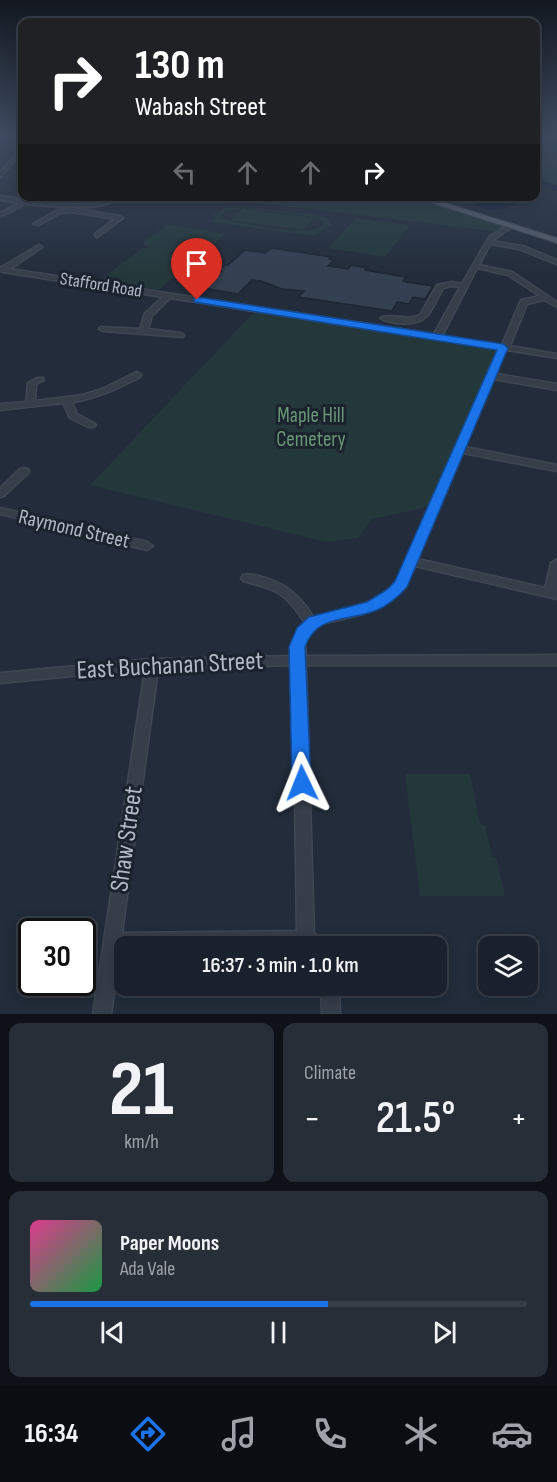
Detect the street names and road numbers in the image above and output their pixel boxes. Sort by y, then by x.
street label: Stafford Road [59,268,143,302]
street label: Raymond Street [16,504,132,554]
street label: East Buchanan Street [76,646,264,686]
street label: Shaw Street [104,784,150,894]

